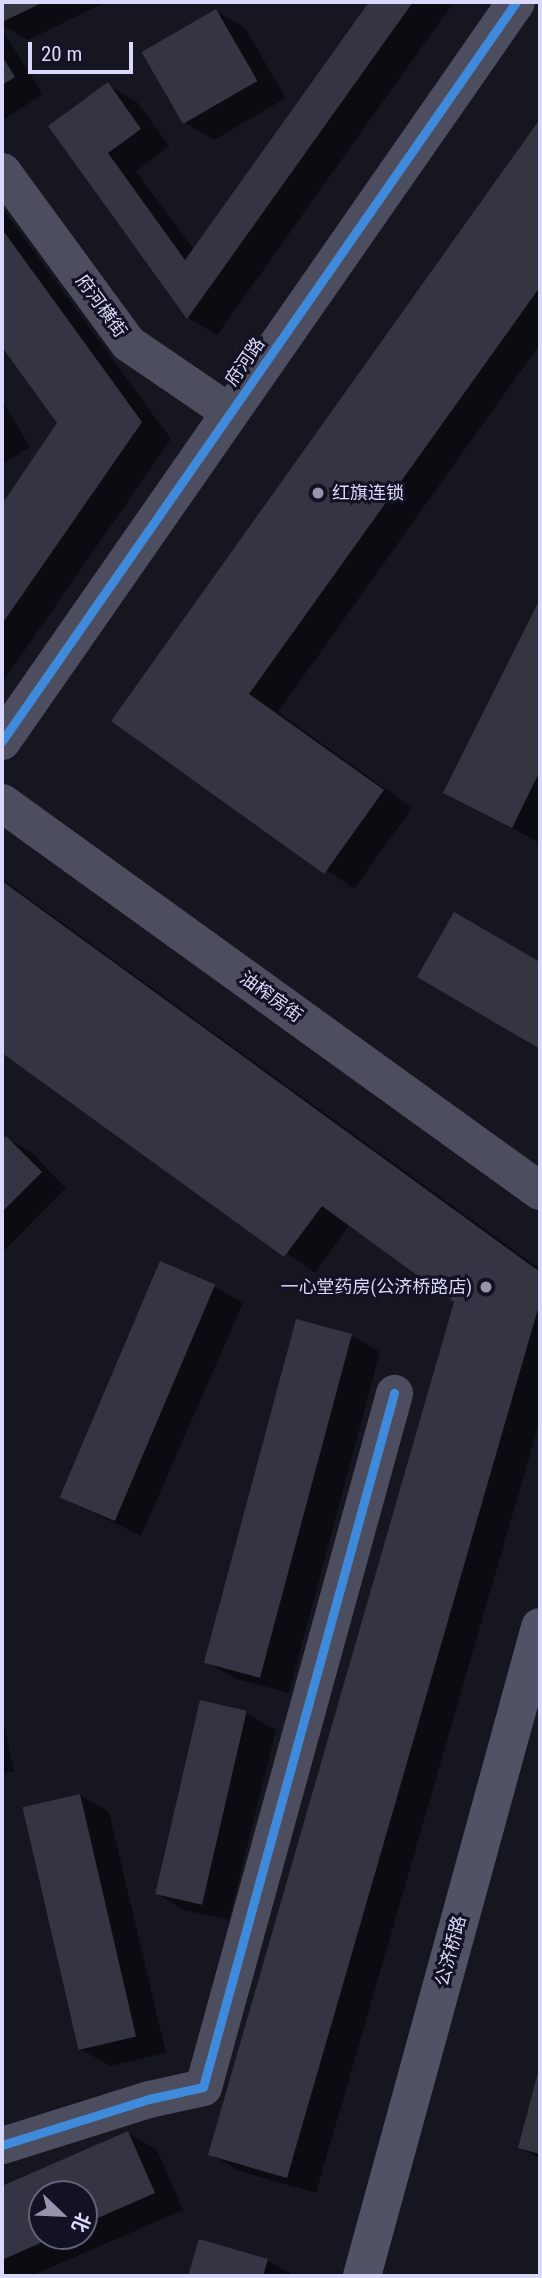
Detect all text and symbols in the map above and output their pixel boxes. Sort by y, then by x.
scale bar [32,28,136,72]
text: 20 m [41,42,82,66]
street label: 府河横街 [71,271,131,341]
street label: 府河路 [221,334,269,390]
place label: 红旗连锁 [332,482,404,504]
marker: 红旗连锁 [310,485,326,501]
street label: 油榨房街 [236,967,306,1027]
place label: 一心堂药房(公济桥路店) [281,1276,472,1298]
marker: 一心堂药房(公济桥路店) [478,1279,494,1295]
street label: 公济桥路 [431,1913,471,1989]
north arrow [28,2180,98,2250]
text: 北 [67,2209,95,2236]

